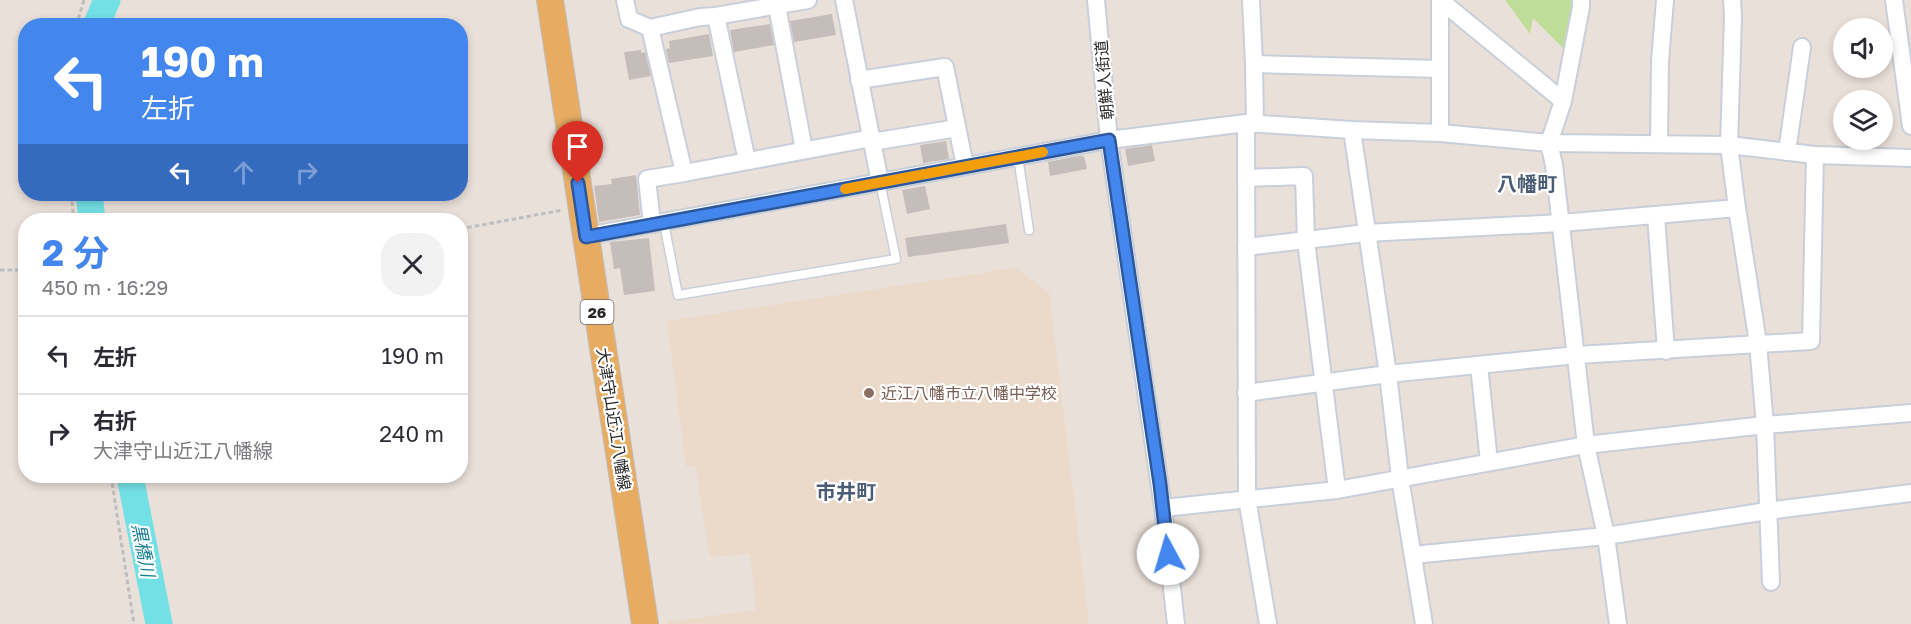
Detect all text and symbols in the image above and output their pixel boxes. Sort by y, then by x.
map controls [1833,18,1893,150]
button: sound [1833,18,1893,78]
text: 190 m [141,36,264,86]
street label: 朝鮮人街道 [1091,39,1117,121]
icon: left [42,42,120,120]
button: layers [1833,90,1893,150]
text: 左折 [141,92,195,124]
pin [552,121,603,183]
icon: arrive [561,130,594,163]
icon: left [164,156,197,189]
icon: ahead [227,156,260,189]
icon: right [290,156,323,189]
district label: 八幡町 [1497,171,1557,195]
text: 2 分 [42,231,109,274]
button: close [381,233,444,296]
text: 450 m · 16:29 [42,275,168,299]
road number: 26 [580,300,614,324]
icon: left [42,339,75,372]
text: 190 m [381,342,444,369]
text: 左折 [93,343,137,370]
street label: 大津守山近江八幡線 [593,346,635,492]
place label: 近江八幡市立八幡中学校 [881,383,1057,403]
marker: 近江八幡市立八幡中学校 [862,386,876,400]
text: 右折 [93,407,137,434]
icon: right [42,417,75,450]
text: 240 m [379,420,444,447]
text: 大津守山近江八幡線 [93,438,273,462]
district label: 市井町 [816,479,876,503]
water label: 黒橋川 [128,521,160,581]
position arrow [1136,522,1200,586]

